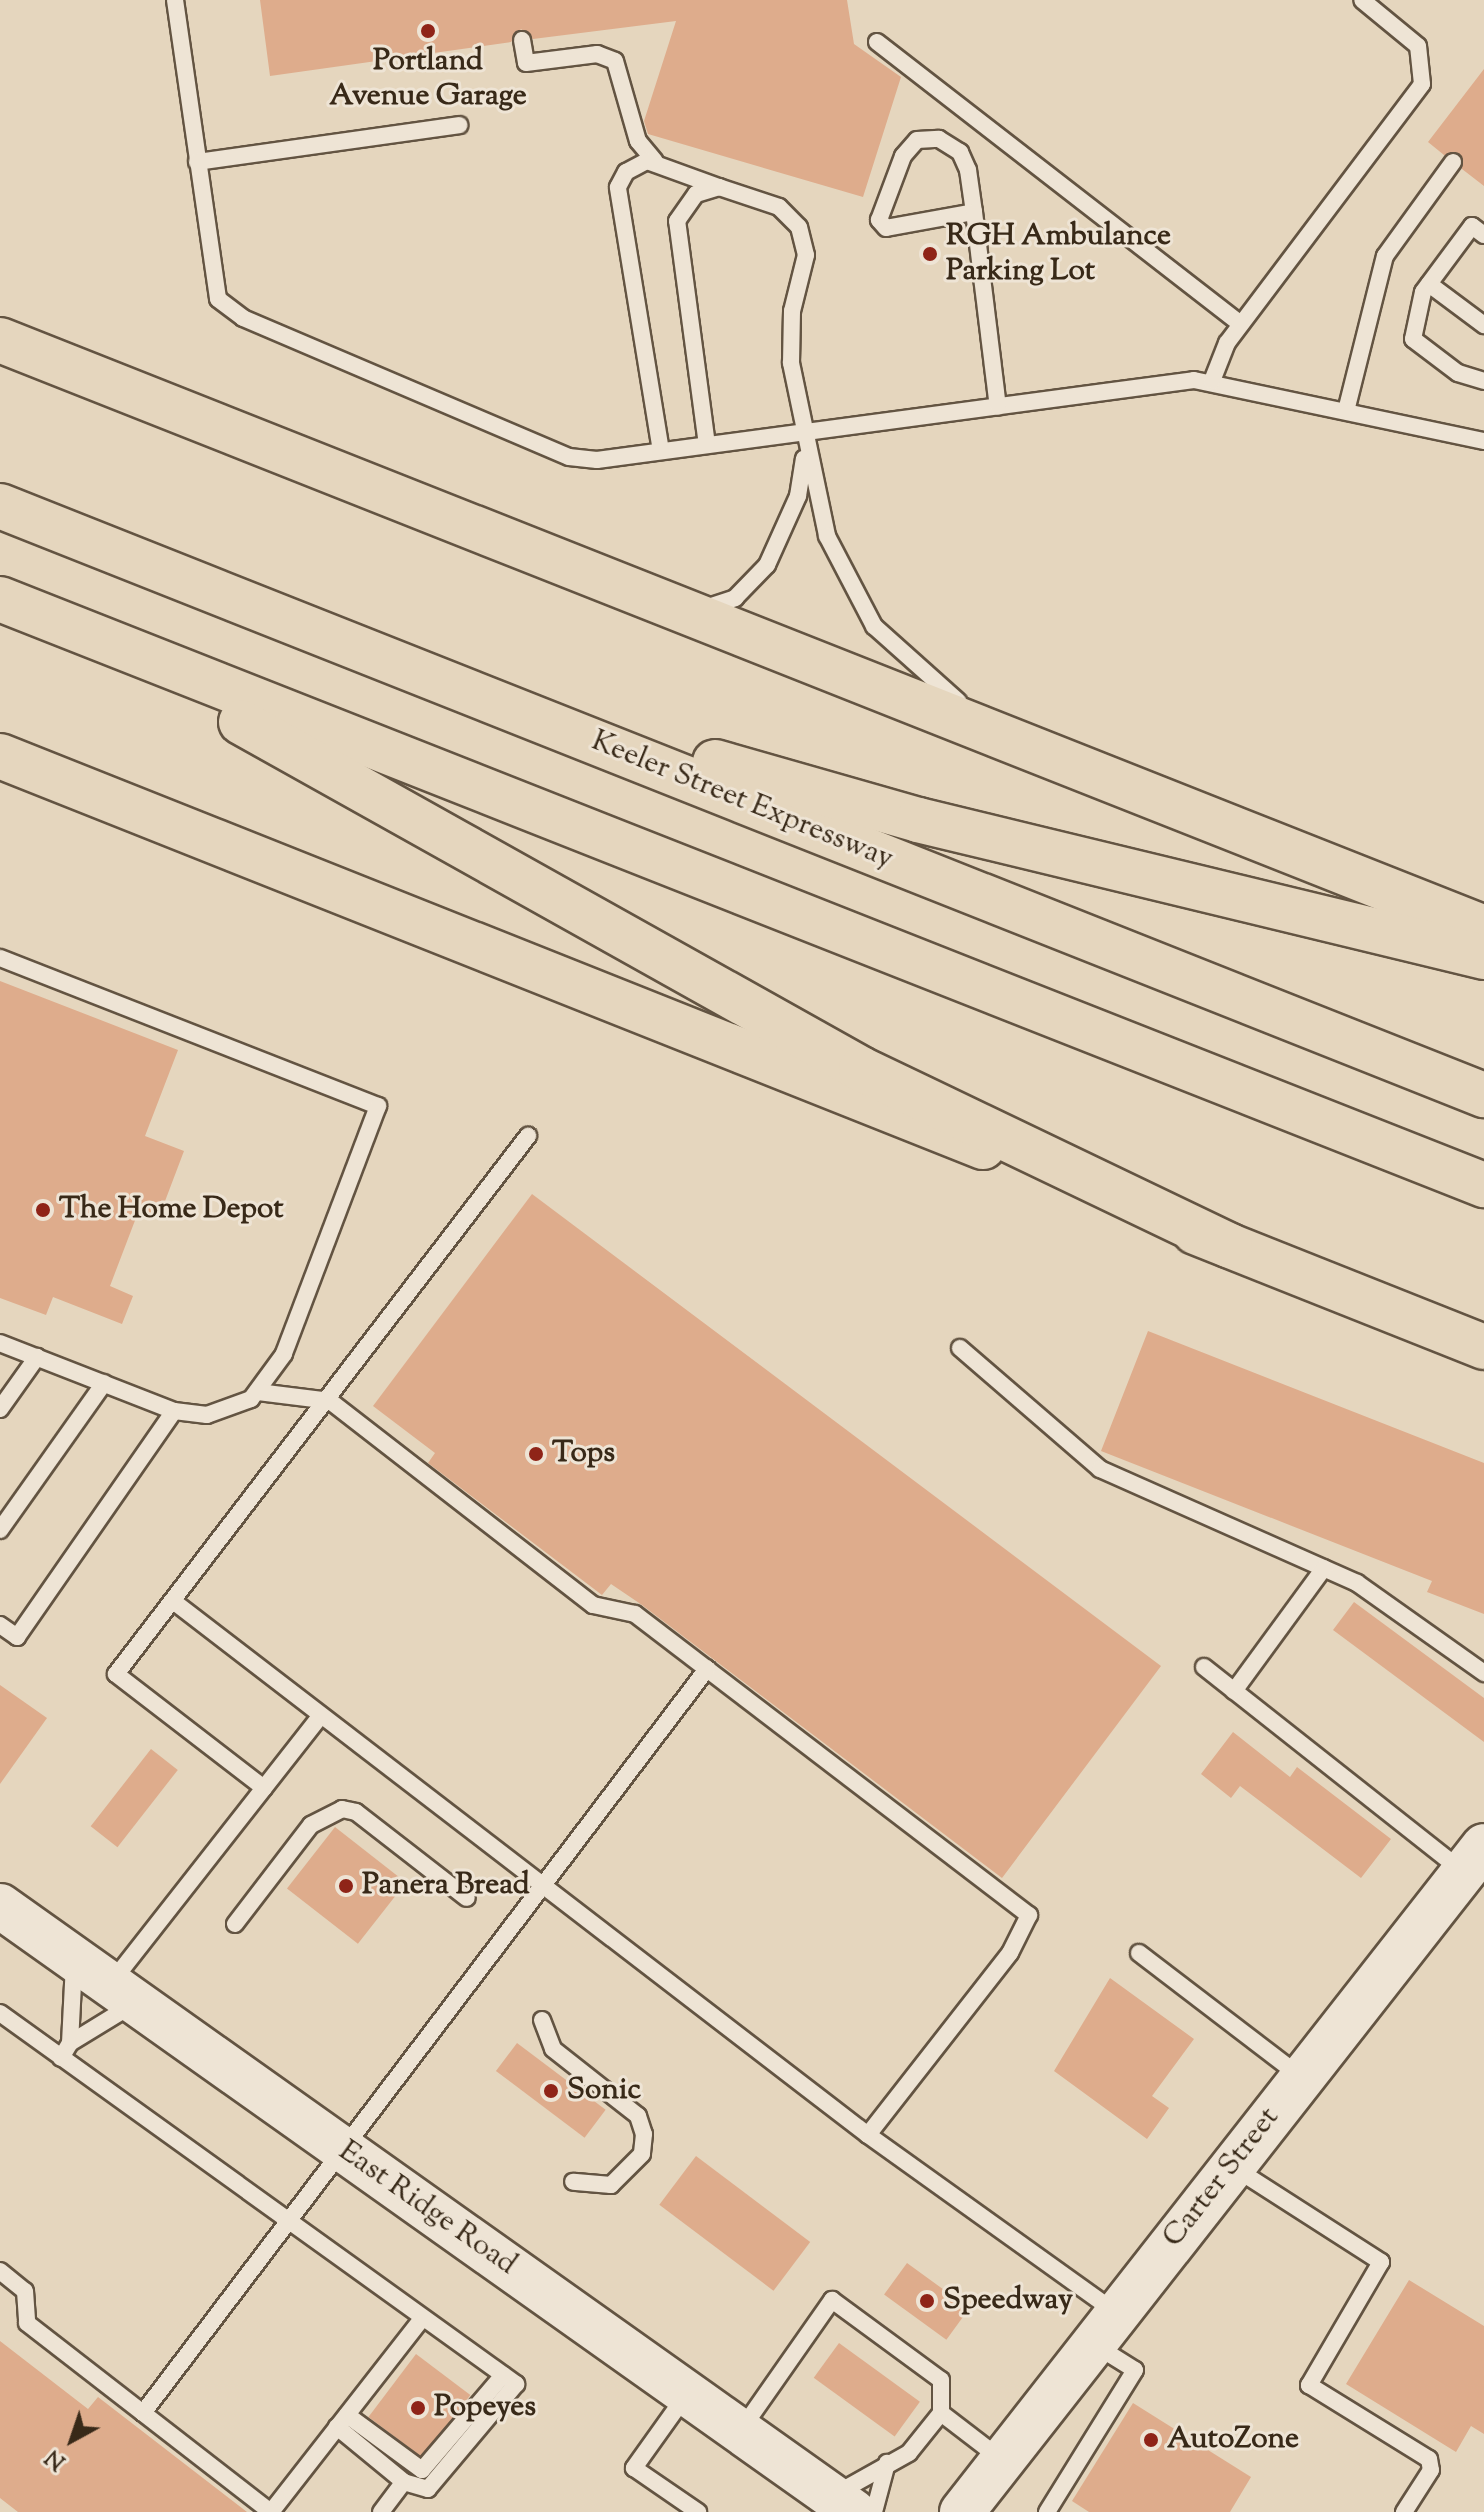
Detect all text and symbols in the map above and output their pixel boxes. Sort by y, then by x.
marker: Portland Avenue Garage [419,22,437,40]
place label: Portland Avenue Garage [329,44,527,114]
place label: RGH Ambulance Parking Lot [946,219,1171,290]
marker: RGH Ambulance Parking Lot [921,245,939,263]
street label: Keeler Street Expressway [586,724,898,878]
place label: The Home Depot [59,1192,283,1228]
marker: The Home Depot [34,1201,52,1219]
place label: Tops [552,1436,615,1472]
marker: Tops [527,1445,545,1463]
place label: Panera Bread [362,1868,530,1904]
marker: Panera Bread [337,1877,355,1895]
place label: Sonic [567,2073,641,2109]
marker: Sonic [542,2082,560,2100]
street label: Carter Street [1156,2101,1288,2255]
street label: East Ridge Road [331,2134,523,2284]
place label: Speedway [943,2283,1073,2319]
marker: Speedway [918,2292,936,2310]
place label: Popeyes [434,2390,536,2426]
marker: Popeyes [409,2399,427,2417]
north arrow [32,2400,112,2480]
place label: AutoZone [1167,2422,1299,2458]
marker: AutoZone [1142,2431,1160,2449]
text: N [40,2440,74,2476]

